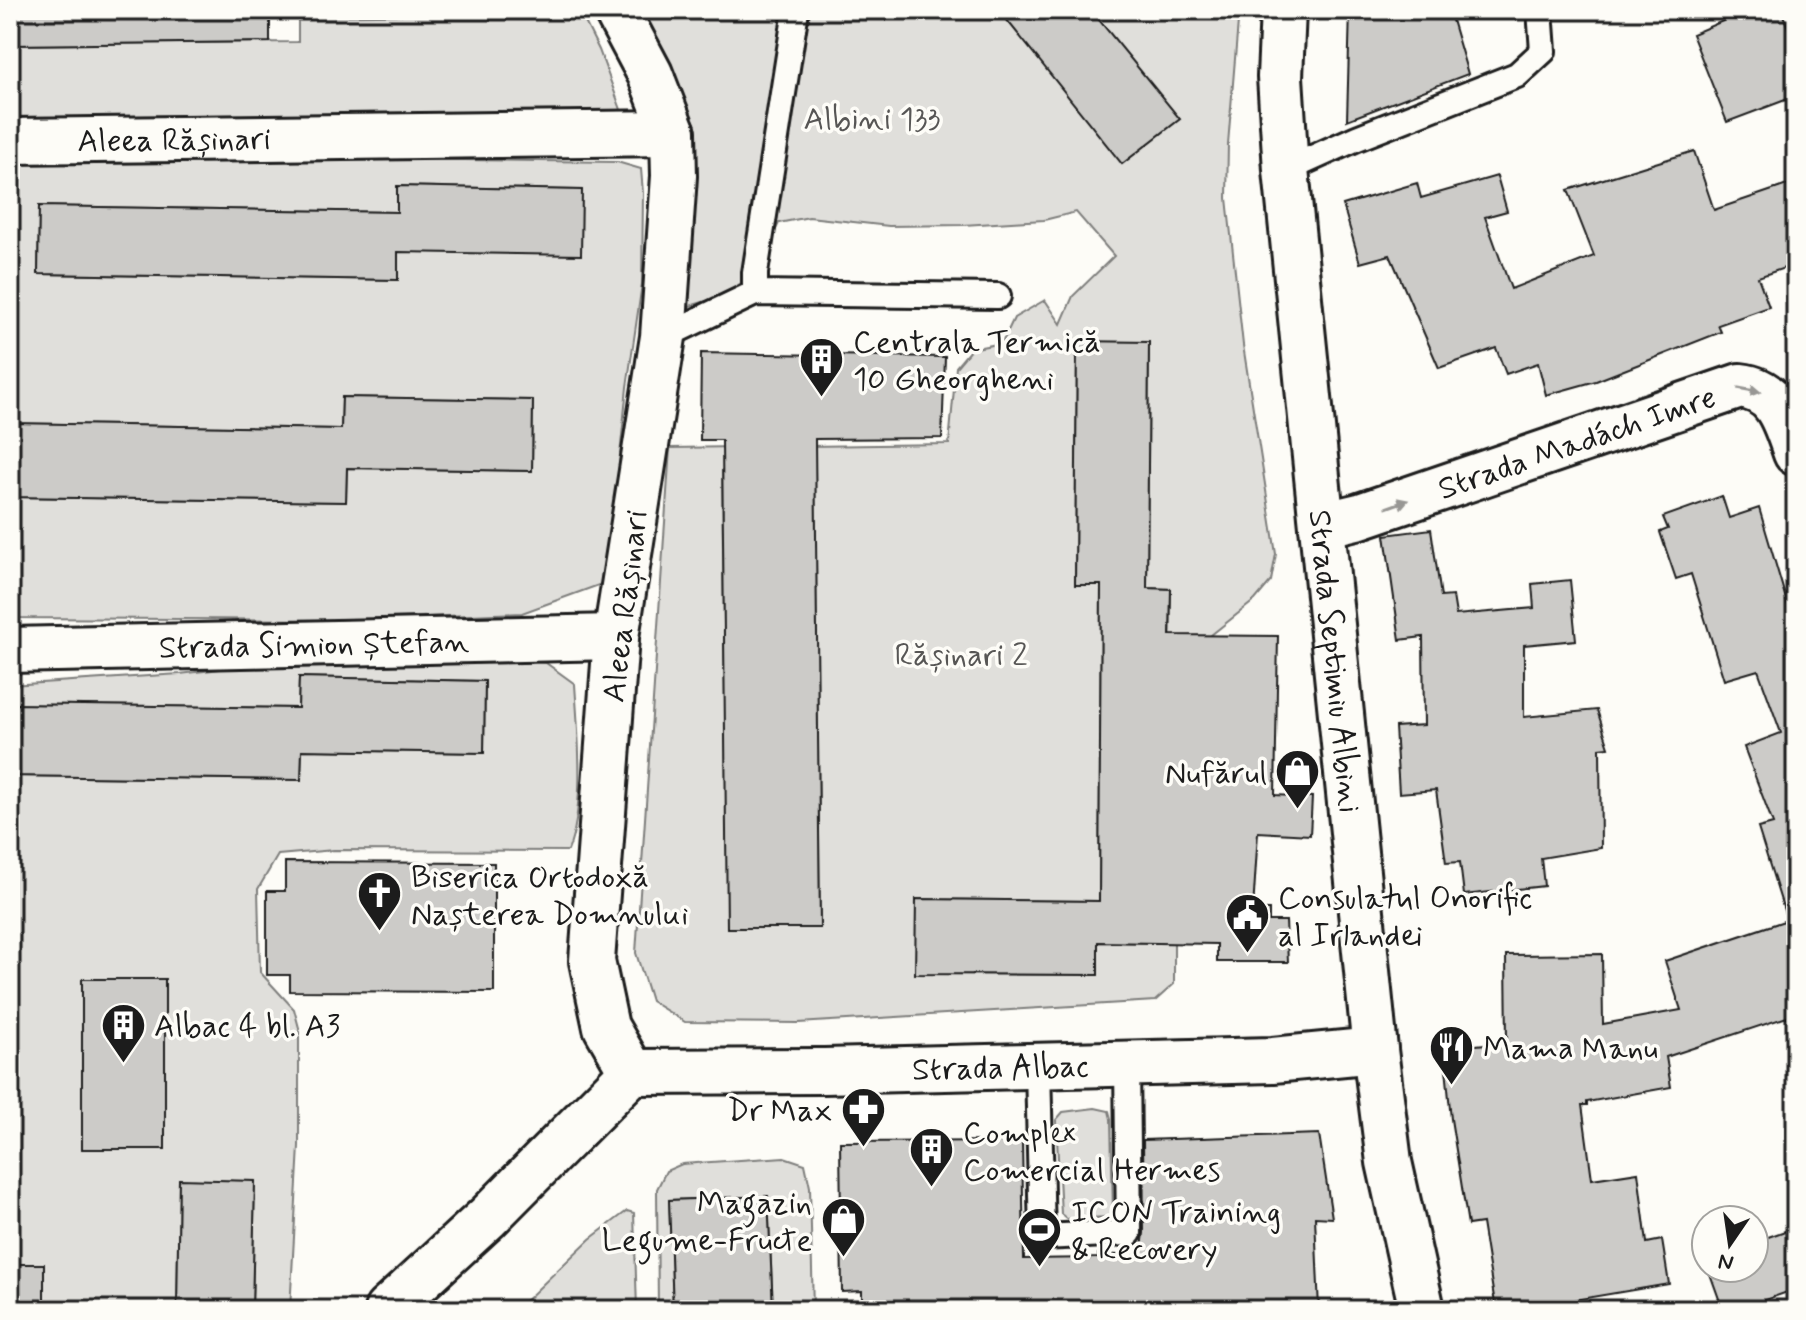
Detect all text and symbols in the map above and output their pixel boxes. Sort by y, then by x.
park label: Albini 133 [803,99,941,141]
street label: Aleea Rășinari [77,119,271,163]
place label: Centrala Termică 10 Gheorgheni [853,322,1101,401]
building icon: Centrala Termică 10 Gheorgheni [798,335,846,398]
street label: Strada Madách Imre [1433,377,1722,511]
one-way arrow [1737,384,1762,397]
one-way arrow [1385,497,1409,509]
street label: Aleea Rășinari [593,508,659,705]
street label: Strada Septimiu Albini [1297,508,1370,815]
street label: Strada Simion Ștefan [158,621,470,670]
park label: Rășinari 2 [894,635,1028,677]
shop icon: Nufărul [1274,748,1322,811]
place label: Nufărul [1165,753,1267,795]
place label: Biserica Ortodoxă Nașterea Domnului [411,857,688,936]
church icon: Biserica Ortodoxă Nașterea Domnului [356,870,404,933]
place label: Consulatul Onorific al Irlandei [1278,878,1532,957]
public building icon: Consulatul Onorific al Irlandei [1223,891,1271,954]
building icon: Albac 4 bl. A3 [99,1001,147,1064]
place label: Albac 4 bl. A3 [154,1006,340,1048]
restaurant icon: Mama Manu [1428,1023,1476,1086]
place label: Mama Manu [1483,1028,1658,1070]
street label: Strada Albac [911,1046,1089,1092]
pharmacy icon: Dr Max [839,1085,887,1148]
place label: Dr Max [727,1090,832,1132]
place label: Complex Comercial Hermes [963,1113,1220,1192]
building icon: Complex Comercial Hermes [908,1126,956,1189]
place label: Magazin Legume-Fructe [602,1183,812,1265]
place label: ICON Training & Recovery [1071,1192,1281,1271]
shop icon: Magazin Legume-Fructe [819,1196,867,1259]
north arrow [1690,1204,1770,1284]
sports icon: ICON Training & Recovery [1016,1205,1064,1268]
text: N [1716,1246,1736,1277]

